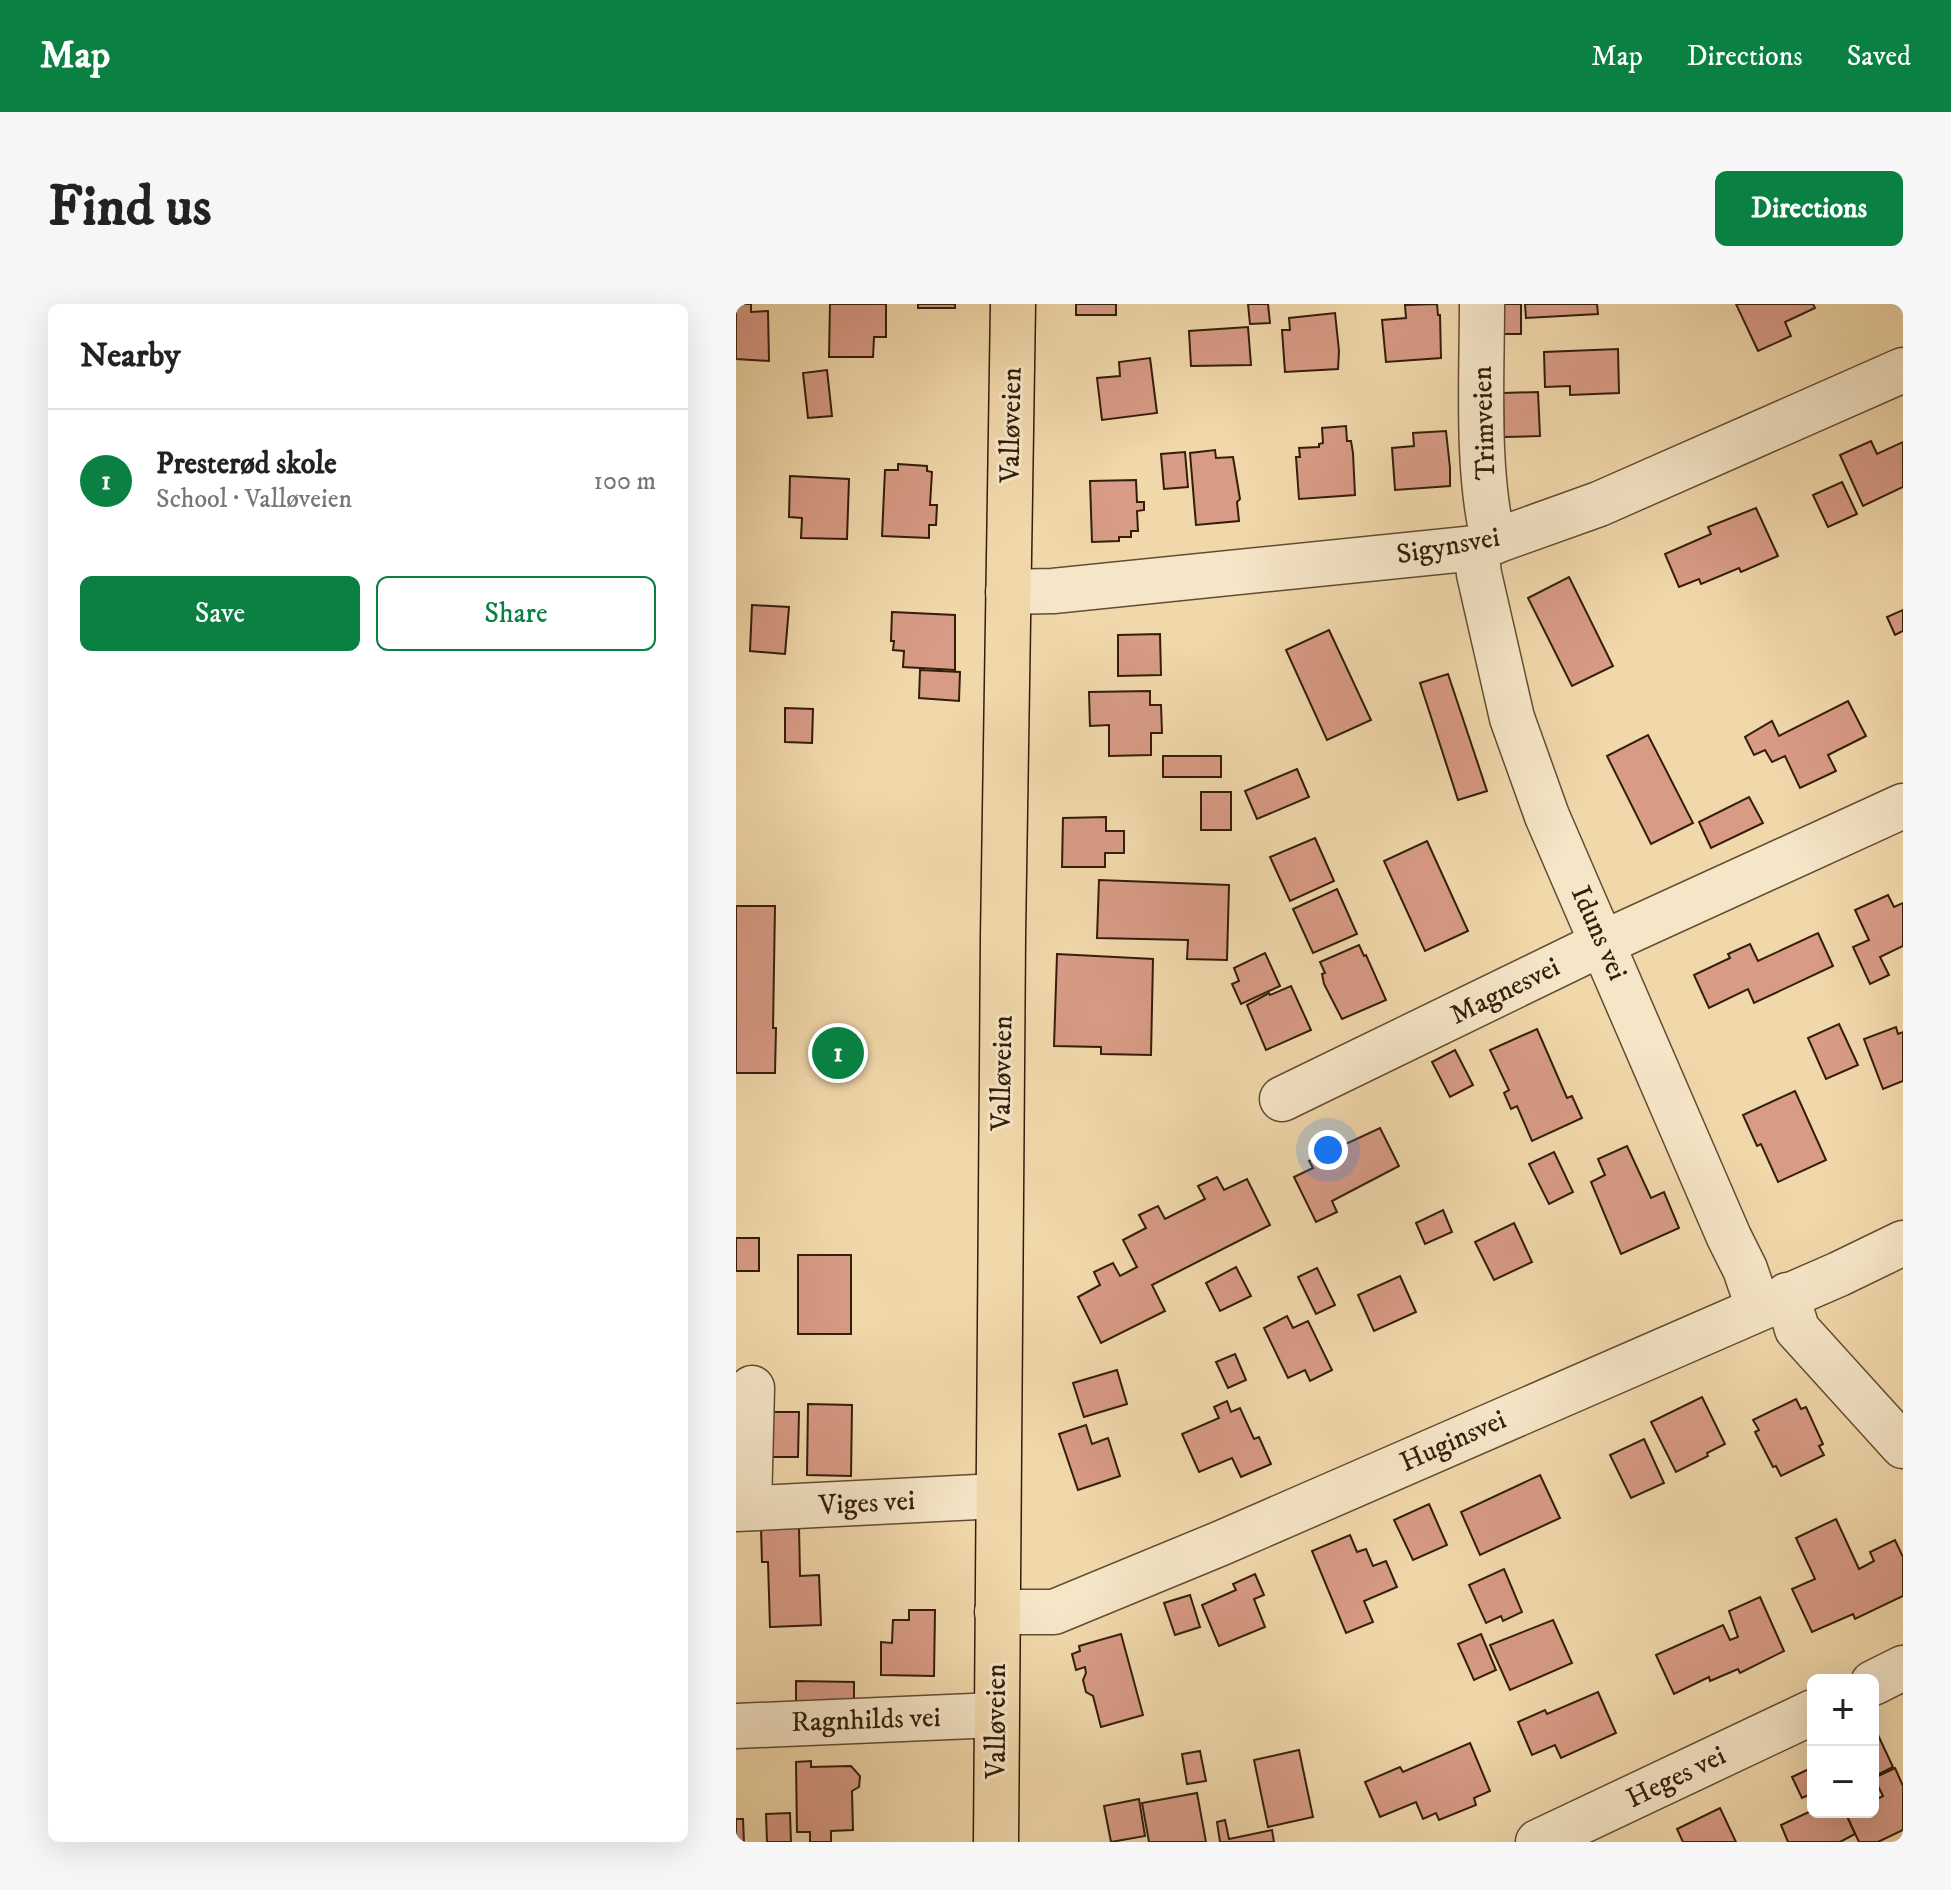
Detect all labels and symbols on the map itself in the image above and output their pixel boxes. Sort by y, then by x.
street label: Trimveien [1465,365,1503,481]
street label: Valløveien [992,367,1030,484]
street label: Sigynsvei [1394,520,1502,572]
street label: Iduns vei [1563,880,1635,986]
street label: Magnesvei [1444,949,1566,1033]
street label: Valløveien [983,1015,1021,1132]
pin: 1 [812,1023,864,1083]
your location [1308,1130,1348,1170]
street label: Huginsvei [1395,1402,1511,1480]
street label: Viges vei [817,1483,916,1523]
street label: Valløveien [979,1663,1014,1780]
street label: Ragnhilds vei [791,1700,941,1740]
street label: Heges vei [1621,1738,1731,1816]

